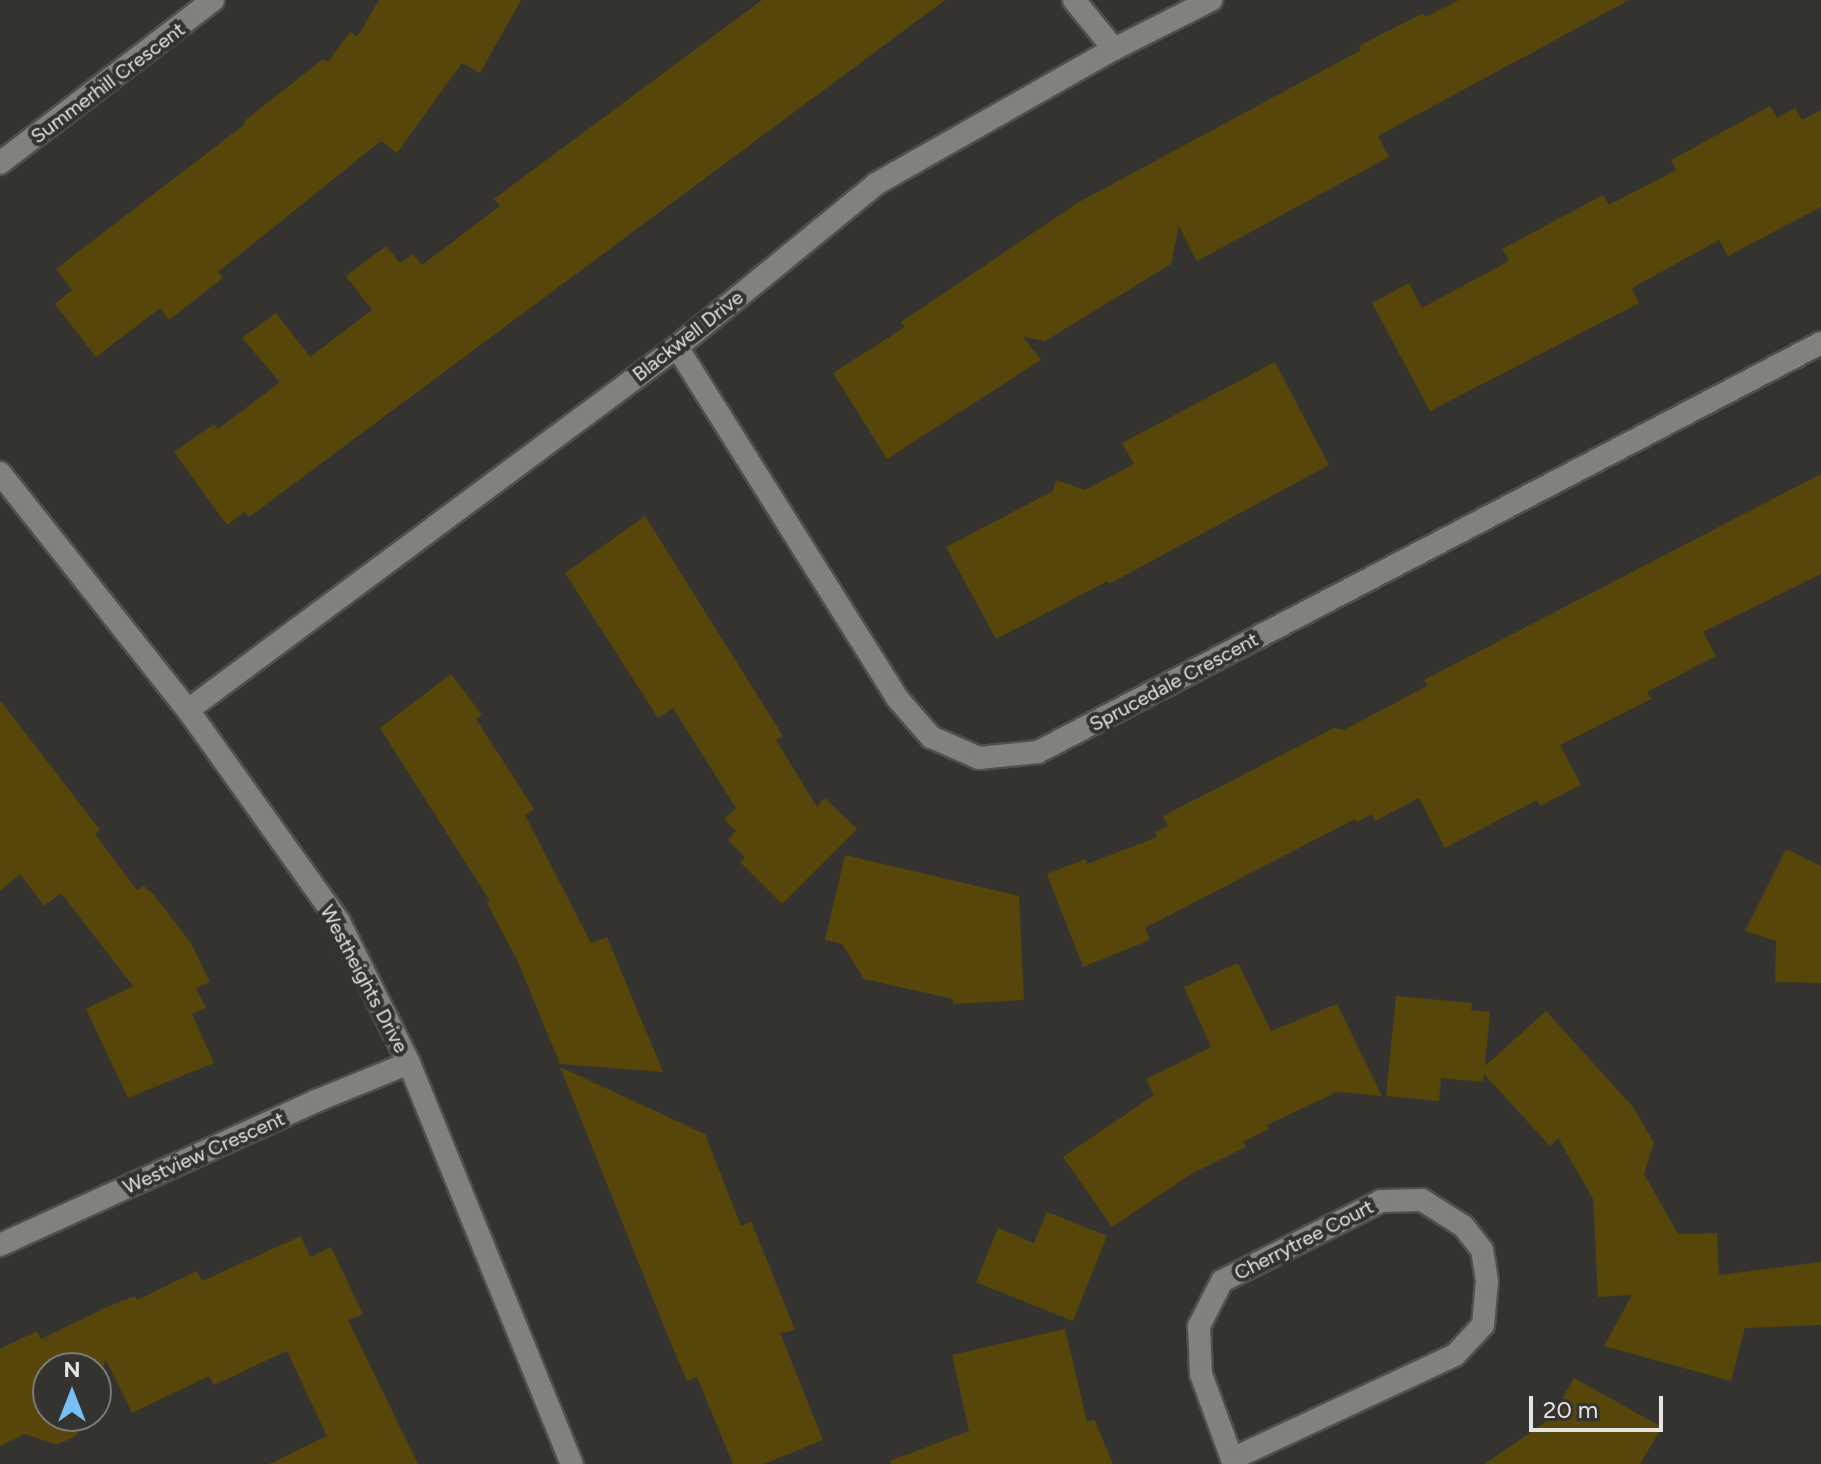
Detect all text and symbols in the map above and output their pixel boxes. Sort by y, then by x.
street label: Summerhill Crescent [26,17,190,149]
street label: Blackwell Drive [628,285,748,387]
street label: Sprucedale Crescent [1085,627,1263,737]
street label: Westheights Drive [315,901,413,1057]
street label: Westview Crescent [119,1107,289,1199]
street label: Cherrytree Court [1230,1195,1378,1285]
north arrow [32,1352,112,1432]
text: N [63,1356,81,1383]
scale bar [1533,1380,1667,1430]
text: 20 m [1543,1395,1598,1424]

